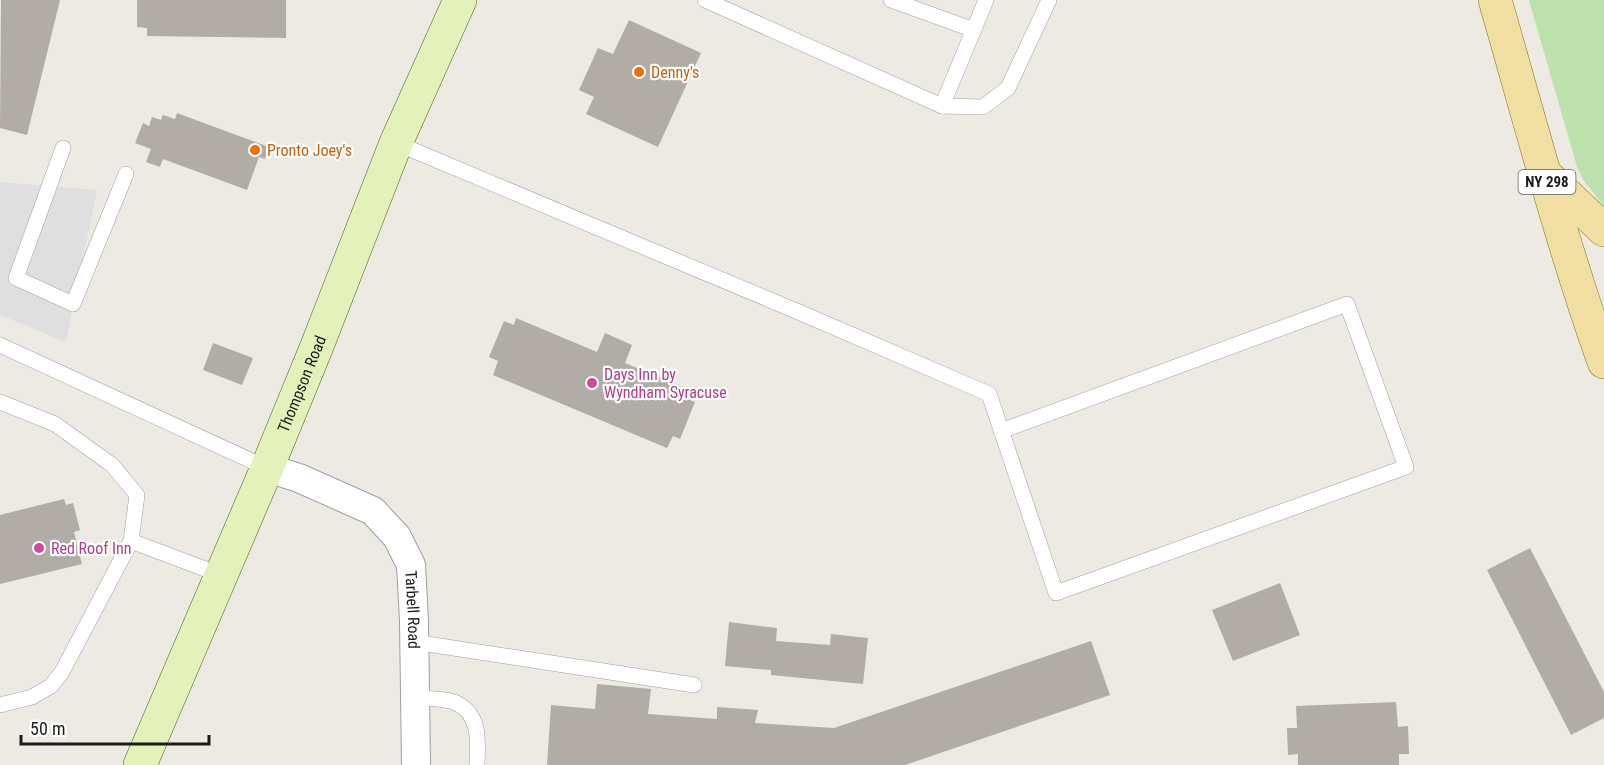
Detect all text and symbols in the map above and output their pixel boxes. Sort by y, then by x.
place label: Denny's [651,63,699,82]
marker: Denny's [632,65,646,79]
place label: Pronto Joey's [267,141,352,160]
marker: Pronto Joey's [248,143,262,157]
road number: NY 298 [1518,170,1576,194]
street label: Thompson Road [274,333,330,435]
place label: Days Inn by Wyndham Syracuse [604,365,727,402]
marker: Days Inn by Wyndham Syracuse [585,376,599,390]
place label: Red Roof Inn [51,539,131,558]
marker: Red Roof Inn [32,541,46,555]
street label: Tarbell Road [401,570,423,649]
scale bar [21,708,208,746]
text: 50 m [30,718,65,739]

